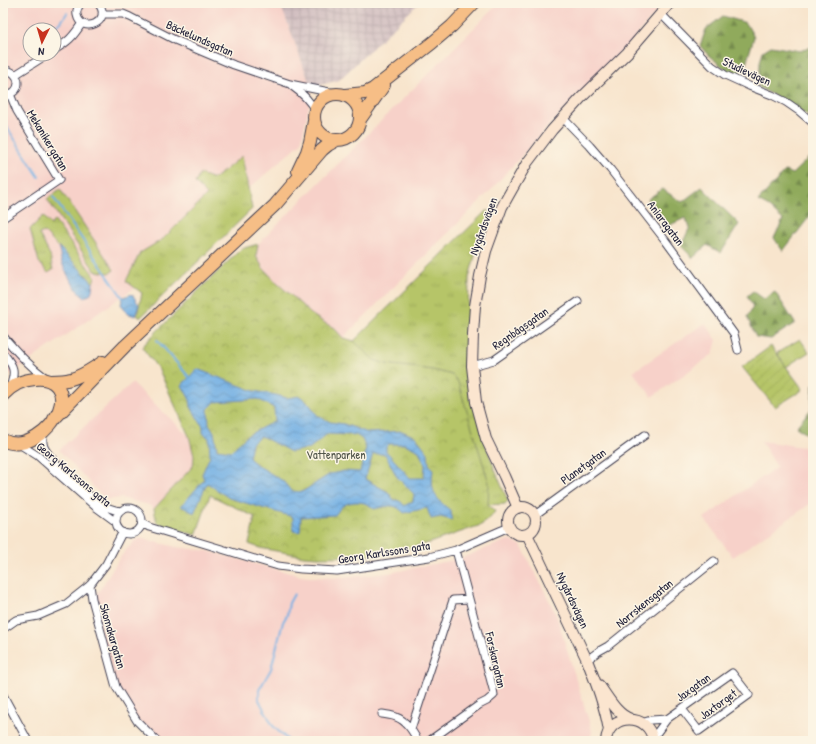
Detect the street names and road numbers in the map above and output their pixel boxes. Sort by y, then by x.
street label: Bäckelundsgatan [164,16,236,60]
street label: Studievägen [720,52,774,90]
street label: Mekanikergatan [23,106,73,174]
street label: Nygårdsvägen [465,195,501,257]
street label: Aniaragatan [643,197,689,249]
street label: Regnbågsgatan [489,302,551,354]
street label: Georg Karlssons gata [33,438,115,510]
street label: Planetgatan [557,444,609,488]
street label: Georg Karlssons gata [337,536,431,568]
street label: Nygårdsvägen [553,569,593,631]
street label: Norrskensgatan [612,575,676,631]
street label: Skomakargatan [96,602,130,670]
street label: Forskargatan [481,629,511,690]
street label: Jaxgatan [672,669,714,705]
street label: Jaxtorget [696,684,741,723]

